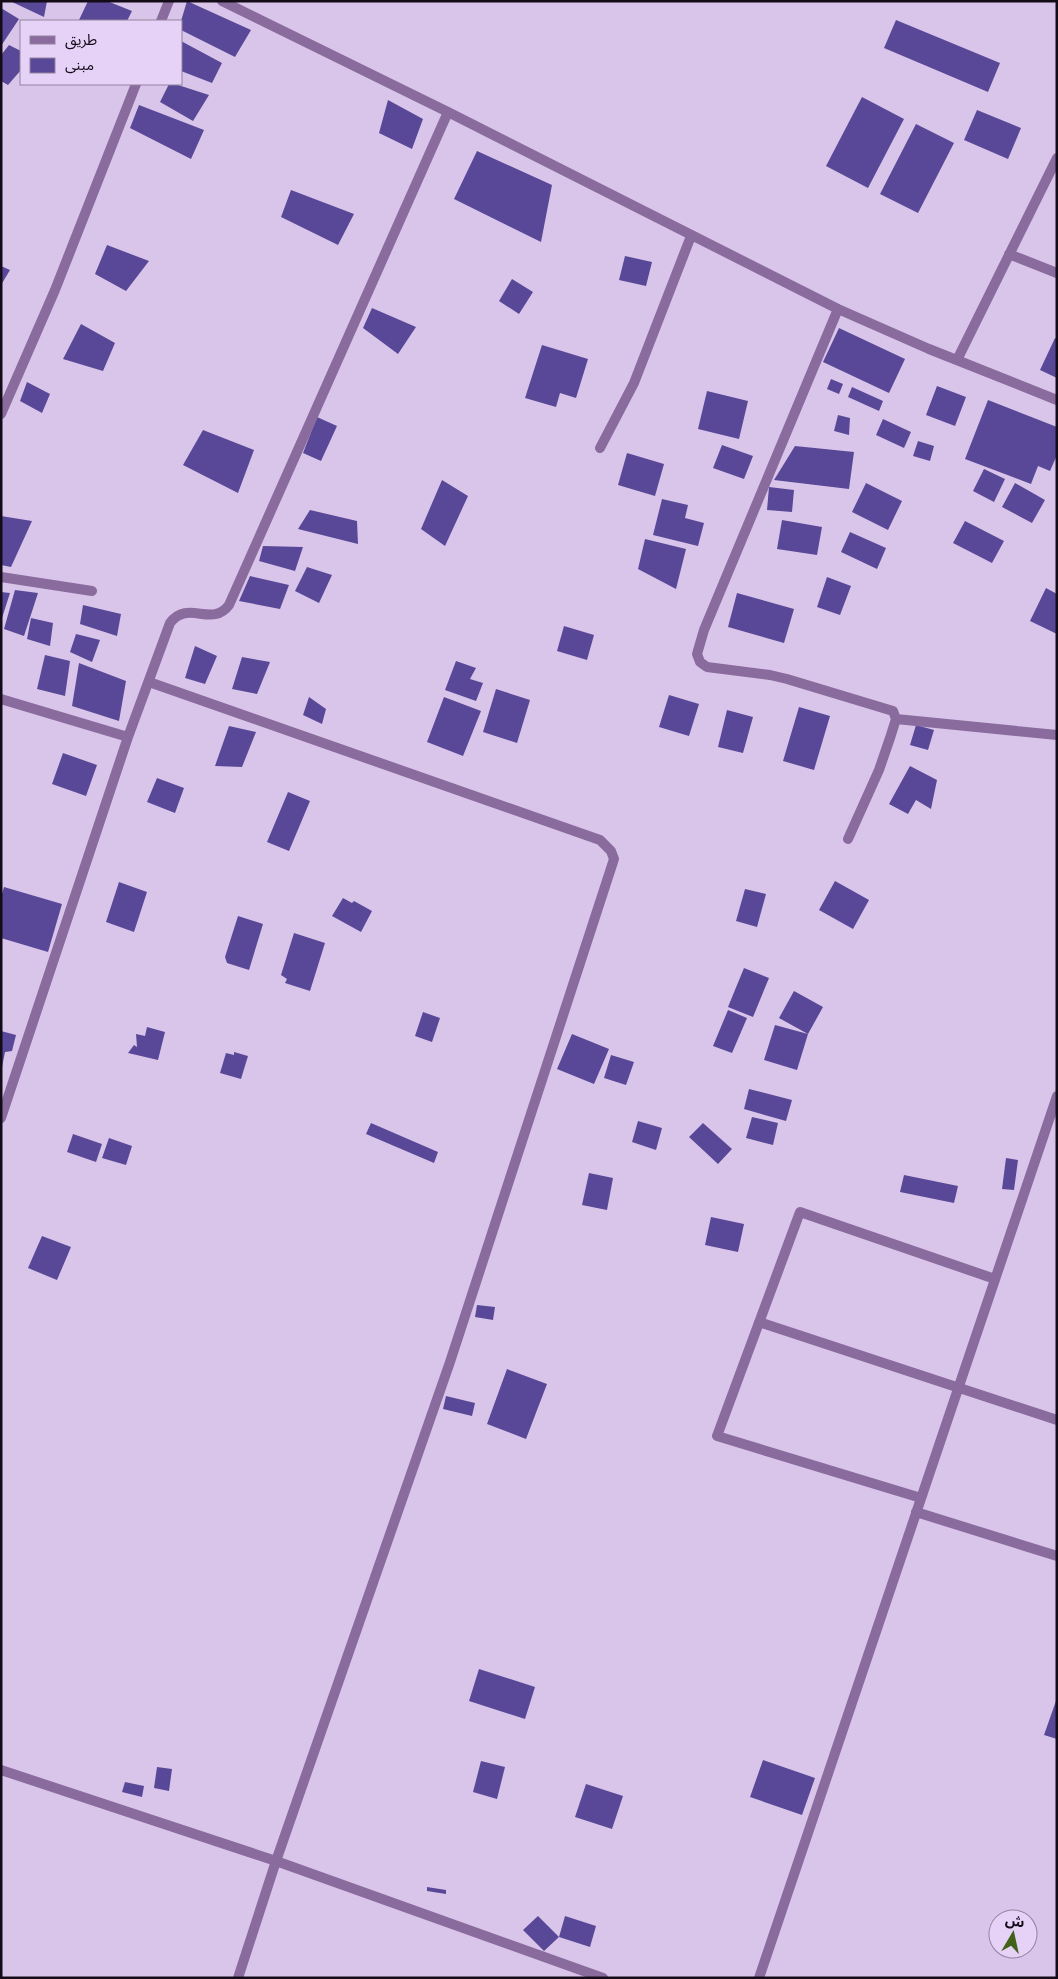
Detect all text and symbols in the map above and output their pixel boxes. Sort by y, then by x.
legend [20,20,182,85]
text: طريق [65,29,97,50]
text: مبنى [65,54,94,74]
north arrow [988,1909,1038,1959]
text: ش [1004,1910,1026,1932]

